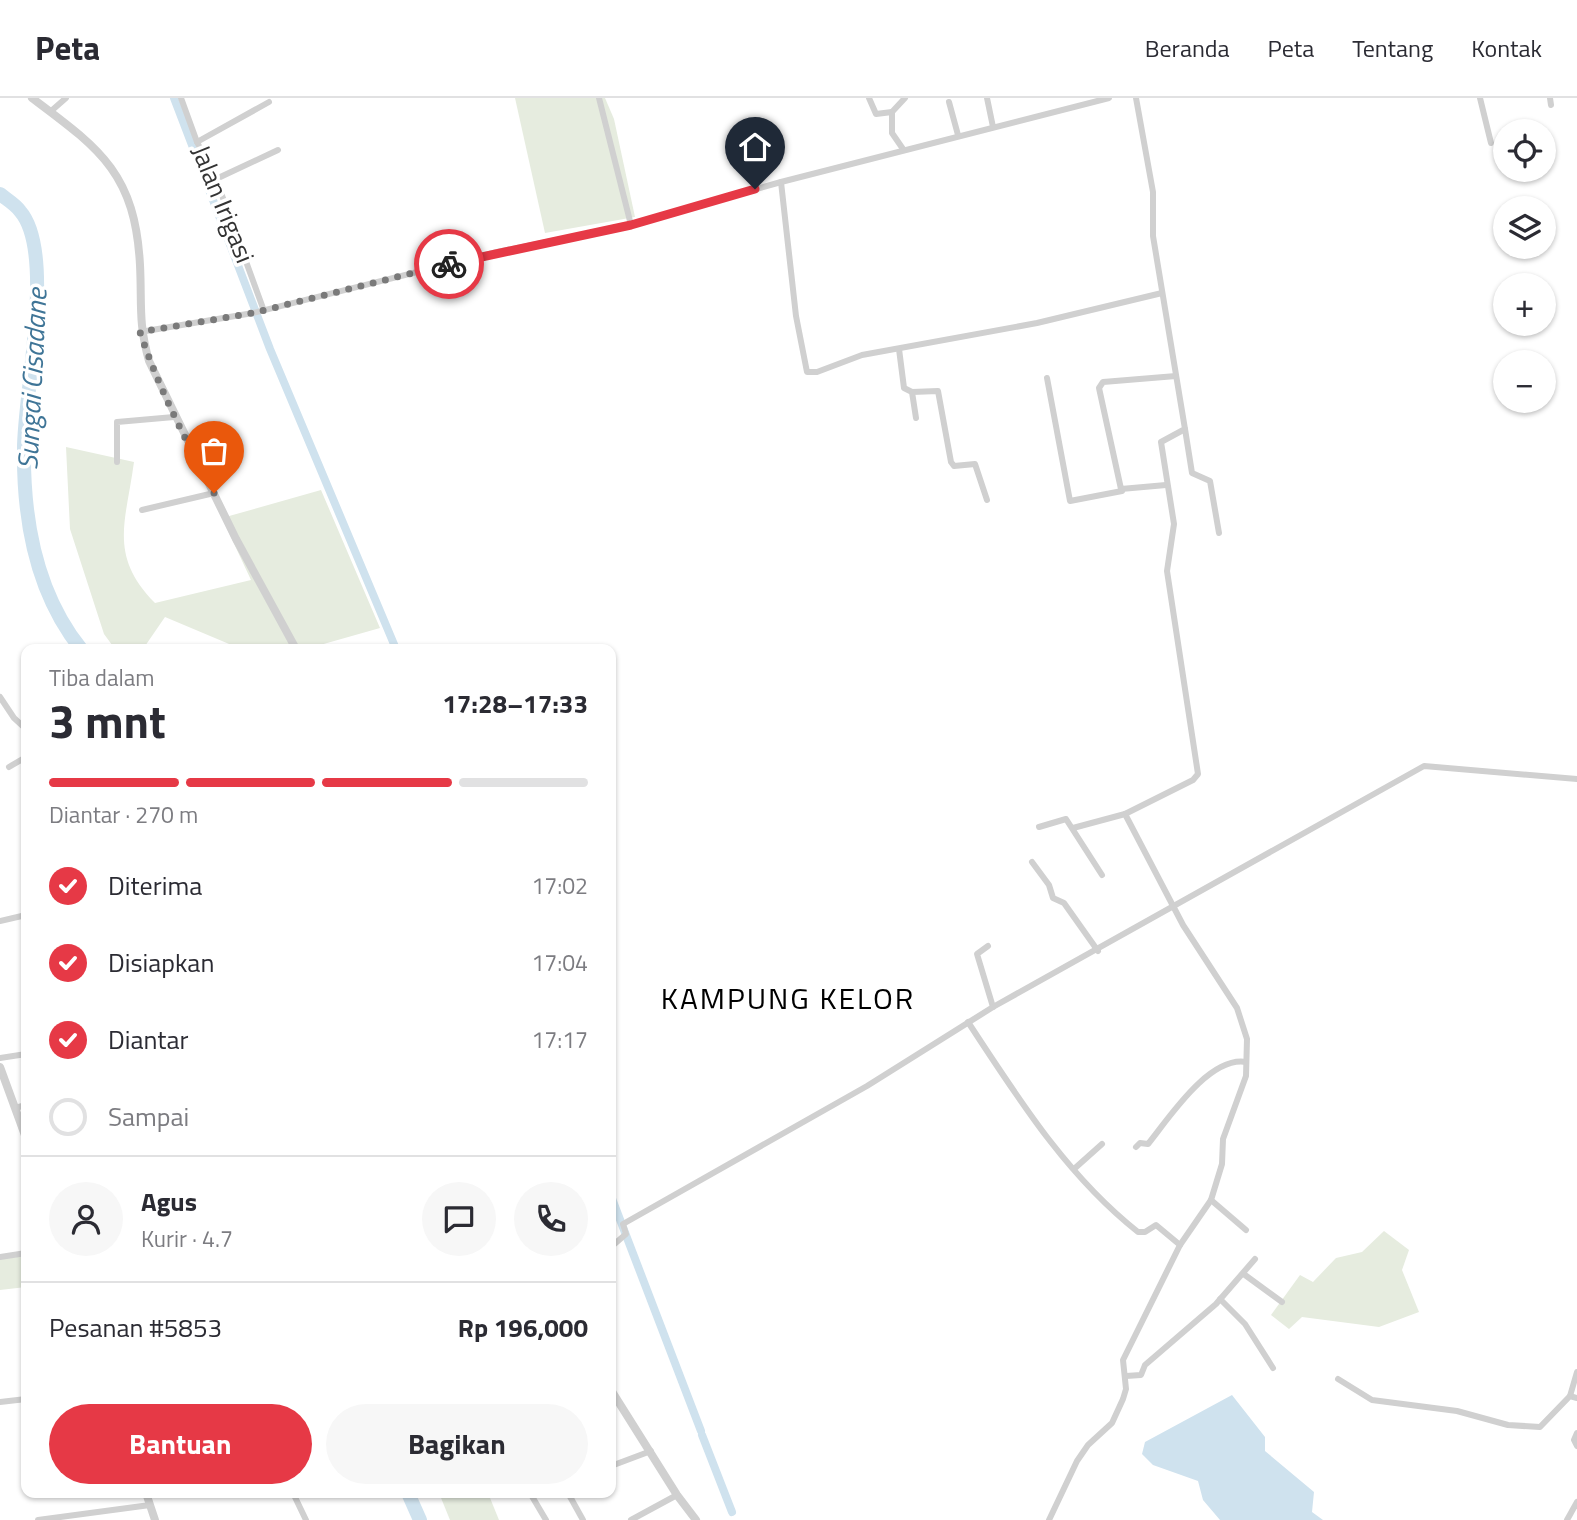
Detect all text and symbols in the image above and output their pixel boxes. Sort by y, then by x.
text: Peta [35,23,100,73]
text: Beranda [1145,30,1230,66]
text: Peta [1268,30,1314,66]
text: Tentang [1352,30,1433,66]
text: Kontak [1471,30,1542,66]
pin [725,117,785,189]
map controls [1493,119,1556,413]
button: locate [1493,119,1556,182]
icon: home [736,128,774,166]
street label: Jalan Irigasi [182,139,265,269]
button: layers [1493,196,1556,259]
courier [414,229,484,299]
icon: bike [430,245,468,283]
button: + [1493,273,1556,336]
water label: Sungai Cisadane [5,285,58,471]
button: − [1493,350,1556,413]
pin [184,421,244,493]
icon: bag [195,432,233,470]
text: Tiba dalam [49,660,155,695]
text: 17:28–17:33 [442,684,588,723]
text: 3 mnt [49,686,166,756]
text: Diantar · 270 m [49,797,198,832]
text: Diterima [108,866,202,905]
icon: check [49,867,87,905]
text: 17:02 [531,868,588,903]
text: Disiapkan [108,943,214,982]
icon: check [49,944,87,982]
text: 17:04 [531,945,588,980]
district label: KAMPUNG KELOR [661,975,915,1021]
text: Diantar [108,1020,189,1059]
icon: check [49,1021,87,1059]
text: 17:17 [531,1022,588,1057]
text: Sampai [108,1097,189,1136]
button: person [49,1182,123,1256]
text: Agus [141,1182,197,1221]
button: chat [422,1182,496,1256]
button: phone [514,1182,588,1256]
text: Kurir · 4.7 [141,1221,233,1256]
text: Pesanan #5853 [49,1308,222,1347]
text: Rp 196,000 [458,1308,588,1347]
button: Bantuan [49,1404,312,1484]
button: Bagikan [326,1404,588,1484]

